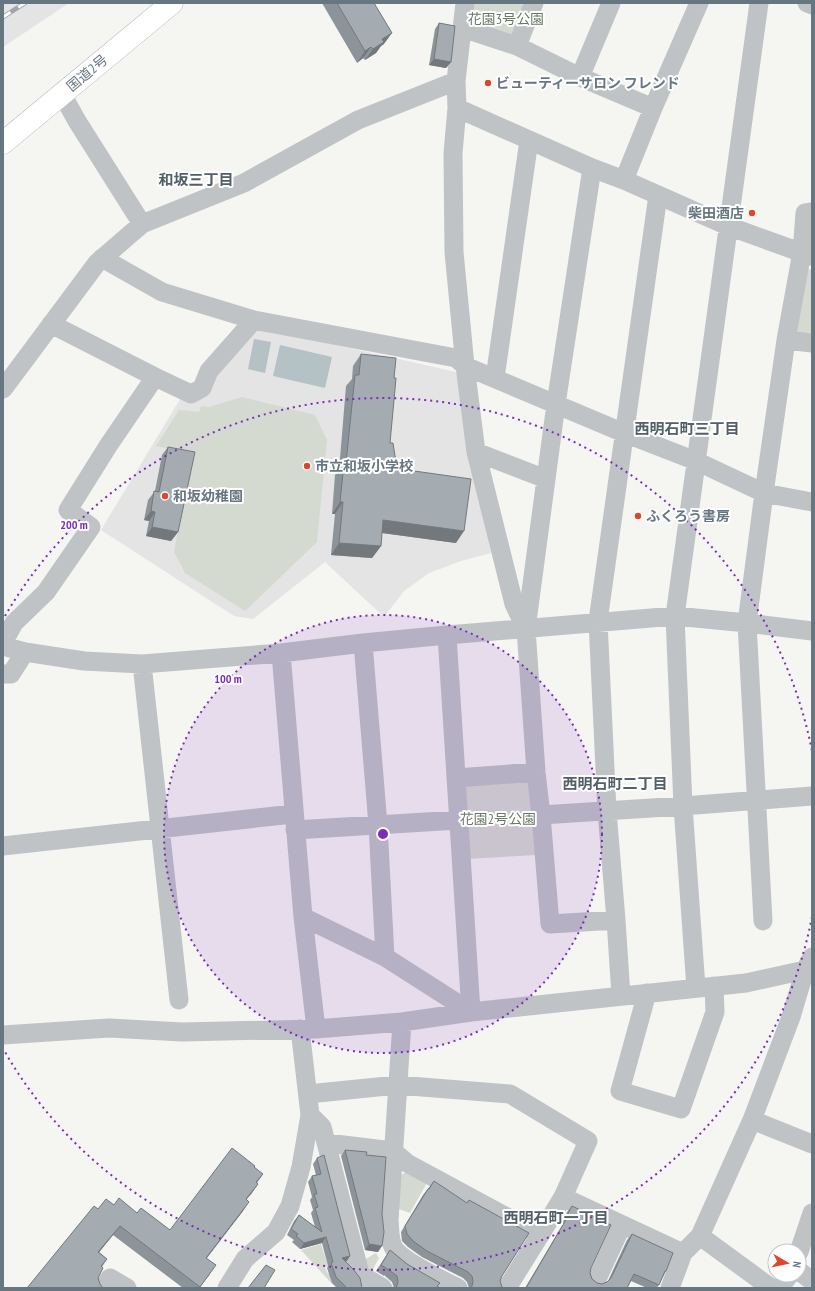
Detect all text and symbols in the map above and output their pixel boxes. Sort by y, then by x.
park label: 花園3号公園 [468,10,544,28]
street label: 国道2号 [63,51,111,95]
place label: ビューティーサロン フレンド [496,74,680,92]
marker: ビューティーサロン フレンド [483,78,493,88]
district label: 和坂三丁目 [158,170,234,189]
place label: 柴田酒店 [688,204,744,222]
marker: 柴田酒店 [747,208,757,218]
district label: 西明石町三丁目 [634,419,740,438]
place label: 市立和坂小学校 [315,457,413,475]
marker: 市立和坂小学校 [302,461,312,471]
place label: 和坂幼稚園 [173,487,243,505]
marker: 和坂幼稚園 [160,491,170,501]
place label: ふくろう書房 [646,507,730,525]
marker: ふくろう書房 [633,511,643,521]
text: 200 m [60,517,88,532]
text: 100 m [214,671,242,686]
district label: 西明石町二丁目 [562,774,668,793]
park label: 花園2号公園 [460,810,536,828]
centre of rings [376,827,390,841]
district label: 西明石町一丁目 [503,1208,609,1227]
north arrow [767,1243,807,1283]
text: N [789,1261,804,1269]

